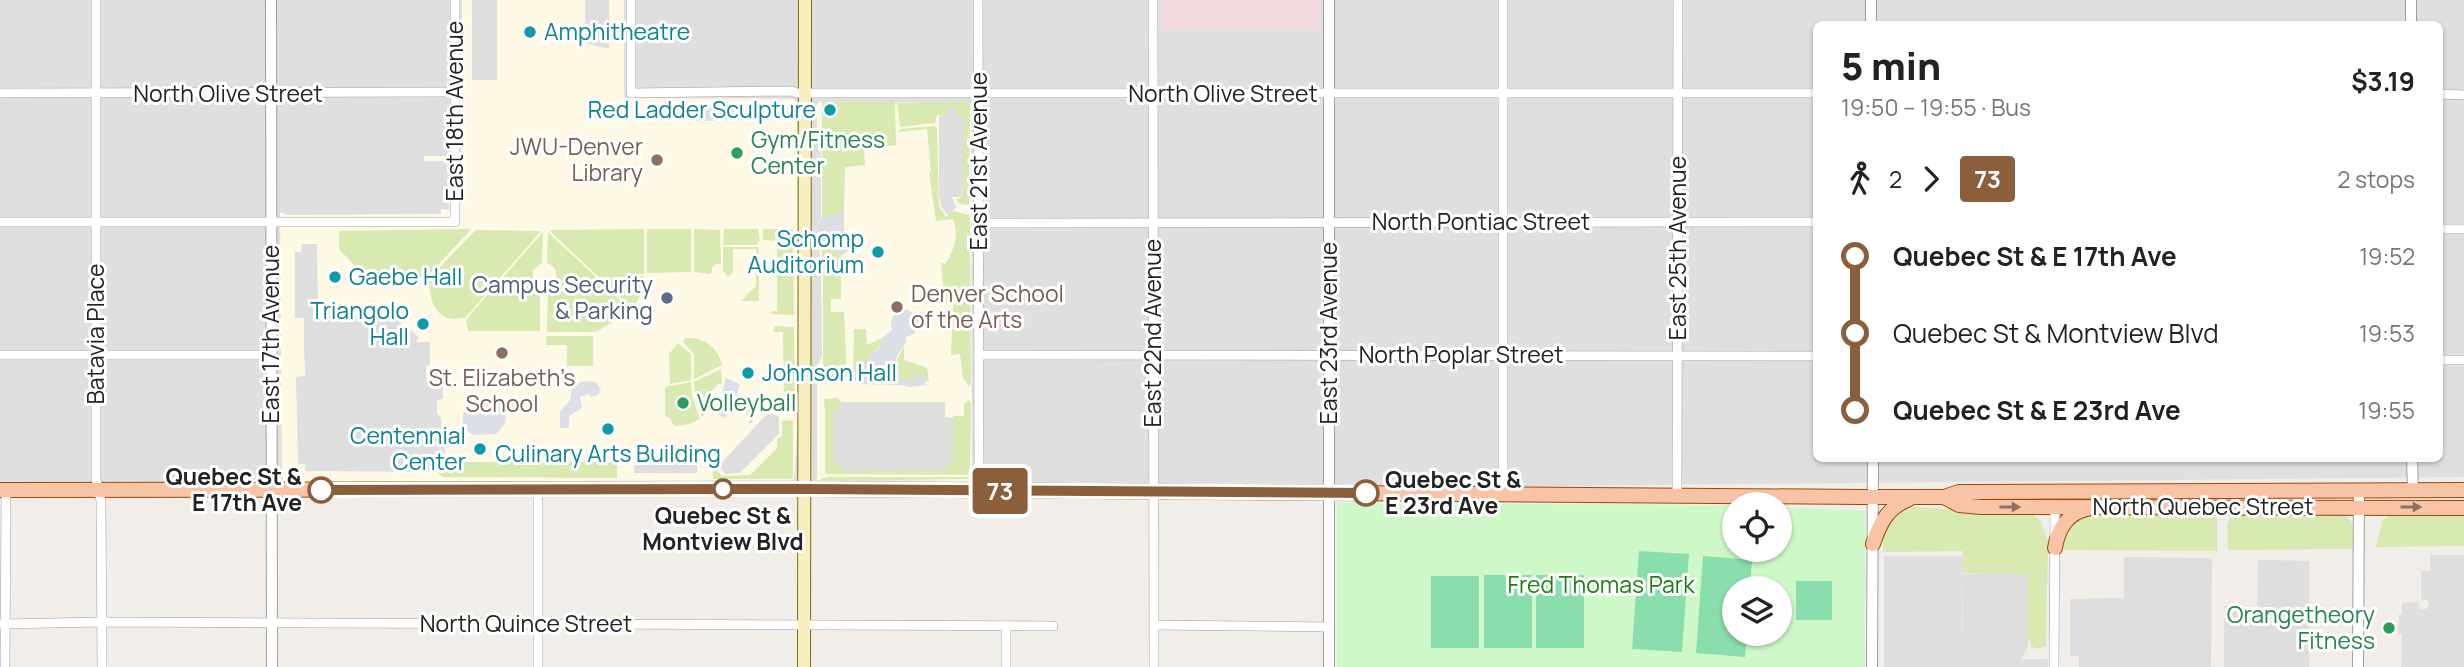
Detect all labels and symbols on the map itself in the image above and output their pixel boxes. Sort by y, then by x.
place label: Amphitheatre [544,15,690,47]
street label: East 18th Avenue [438,21,470,201]
marker: Amphitheatre [522,24,538,40]
street label: East 21st Avenue [962,72,994,250]
street label: North Olive Street [133,77,323,109]
street label: North Olive Street [1128,77,1318,109]
place label: Red Ladder Sculpture [588,93,816,125]
marker: Red Ladder Sculpture [822,102,838,118]
place label: Gym/Fitness Center [751,123,885,181]
place label: JWU-Denver Library [510,130,643,188]
marker: Gym/Fitness Center [729,145,745,161]
marker: JWU-Denver Library [649,152,665,168]
street label: East 25th Avenue [1661,156,1693,340]
street label: North Pontiac Street [1372,205,1590,237]
place label: Schomp Auditorium [748,222,864,280]
street label: East 22nd Avenue [1136,239,1168,427]
street label: East 23rd Avenue [1312,242,1344,424]
marker: Schomp Auditorium [870,244,886,260]
street label: East 17th Avenue [254,245,286,423]
place label: Gaebe Hall [349,260,462,292]
street label: Batavia Place [79,264,111,404]
place label: Campus Security & Parking [472,268,653,326]
marker: Gaebe Hall [327,269,343,285]
place label: Denver School of the Arts [911,277,1064,335]
marker: Campus Security & Parking [659,290,675,306]
place label: Triangolo Hall [310,294,409,352]
marker: Denver School of the Arts [889,299,905,315]
marker: Triangolo Hall [415,316,431,332]
street label: North Poplar Street [1359,338,1563,370]
marker: St. Elizabeth’s School [494,345,510,361]
place label: Johnson Hall [762,356,897,388]
place label: St. Elizabeth’s School [429,361,575,419]
marker: Johnson Hall [740,365,756,381]
place label: Volleyball [697,386,796,418]
marker: Volleyball [675,395,691,411]
place label: Centennial Center [350,419,466,477]
marker: Culinary Arts Building [600,421,616,437]
place label: Culinary Arts Building [495,437,721,469]
marker: Centennial Center [472,441,488,457]
place label: Quebec St & E 17th Ave [166,460,303,518]
place label: Quebec St & E 23rd Ave [1385,463,1522,521]
line badge: 73 [968,468,1032,514]
marker: Quebec St & E 17th Ave [308,477,334,503]
marker: Quebec St & Montview Blvd [713,479,733,499]
marker: Quebec St & E 23rd Ave [1353,480,1379,506]
street label: North Quebec Street [2093,490,2313,522]
place label: Quebec St & Montview Blvd [642,499,804,557]
one-way arrow [2000,501,2022,513]
one-way arrow [2401,501,2423,513]
park label: Fred Thomas Park [1507,568,1695,600]
place label: Orangetheory Fitness [2227,598,2375,656]
street label: North Quince Street [420,607,632,639]
marker: Orangetheory Fitness [2381,620,2397,636]

